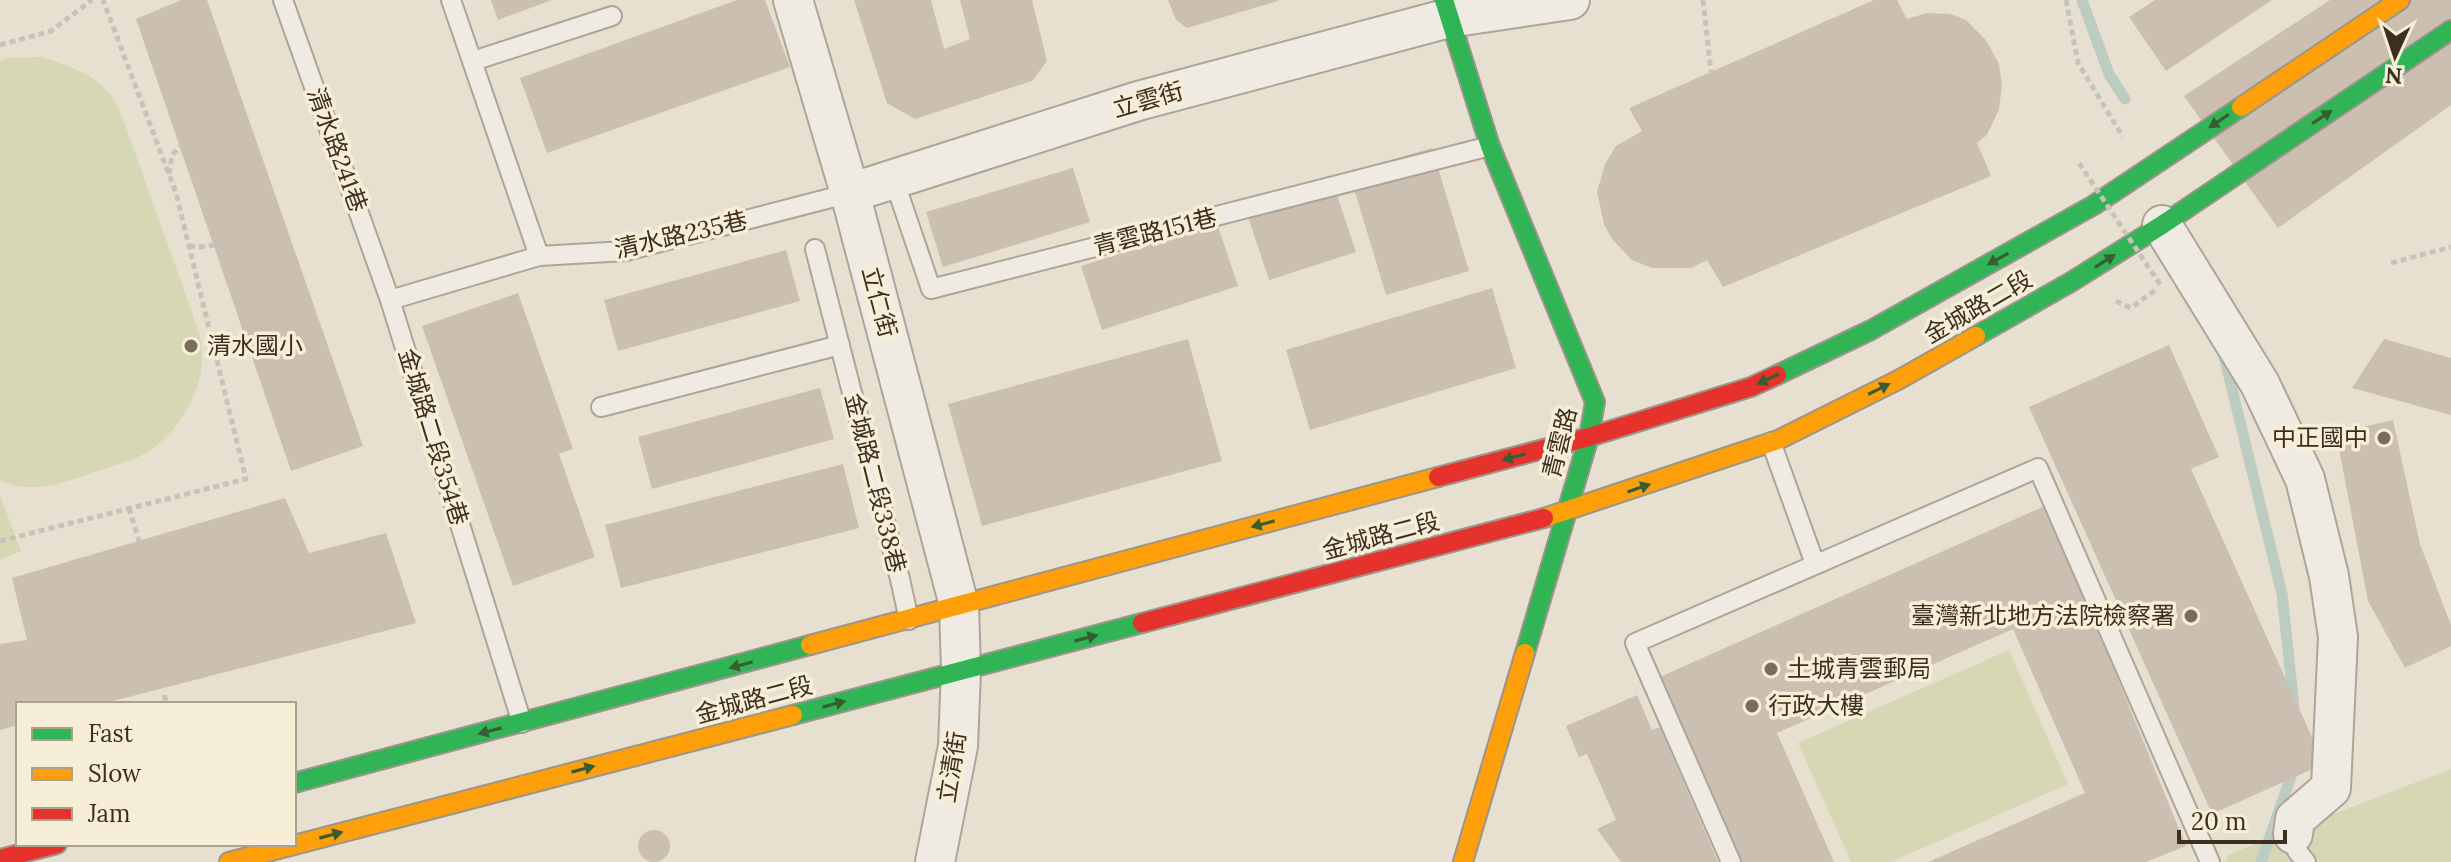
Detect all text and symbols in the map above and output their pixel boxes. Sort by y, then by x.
north arrow [2355,16,2435,96]
text: N [2385,62,2403,90]
street label: 立雲街 [1109,75,1187,124]
street label: 清水路241巷 [301,83,374,216]
one-way arrow [2311,110,2332,125]
one-way arrow [2208,113,2229,128]
street label: 青雲路151巷 [1090,201,1220,262]
street label: 清水路235巷 [612,204,750,265]
one-way arrow [1987,253,2010,266]
one-way arrow [2094,254,2116,268]
street label: 立仁街 [855,263,904,341]
street label: 金城路二段 [1918,263,2037,350]
place label: 清水國小 [207,330,303,361]
marker: 清水國小 [182,337,200,355]
street label: 金城路二段354巷 [392,345,475,529]
one-way arrow [1756,372,1779,386]
one-way arrow [1868,383,1891,396]
street label: 金城路二段338巷 [838,390,913,576]
street label: 青雲路 [1536,404,1583,482]
place label: 中正國中 [2272,422,2368,453]
marker: 中正國中 [2375,429,2393,447]
one-way arrow [1501,452,1526,464]
one-way arrow [1627,481,1651,493]
street label: 金城路二段 [1319,505,1443,566]
one-way arrow [1250,519,1275,531]
place label: 臺灣新北地方法院檢察署 [1911,600,2175,631]
marker: 臺灣新北地方法院檢察署 [2182,607,2200,625]
one-way arrow [1074,631,1098,644]
place label: 土城青雲郵局 [1787,653,1931,684]
one-way arrow [729,659,754,671]
marker: 土城青雲郵局 [1762,660,1780,678]
street label: 金城路二段 [692,669,816,730]
place label: 行政大樓 [1768,690,1864,721]
one-way arrow [822,697,847,709]
marker: 行政大樓 [1743,697,1761,715]
legend [16,702,296,846]
text: Fast [88,718,134,749]
one-way arrow [477,726,502,738]
street label: 立清街 [931,729,972,805]
text: Slow [88,758,142,789]
one-way arrow [570,763,595,775]
scale bar [2179,794,2285,844]
text: Jam [87,798,130,829]
text: 20 m [2191,806,2247,837]
one-way arrow [319,829,344,841]

